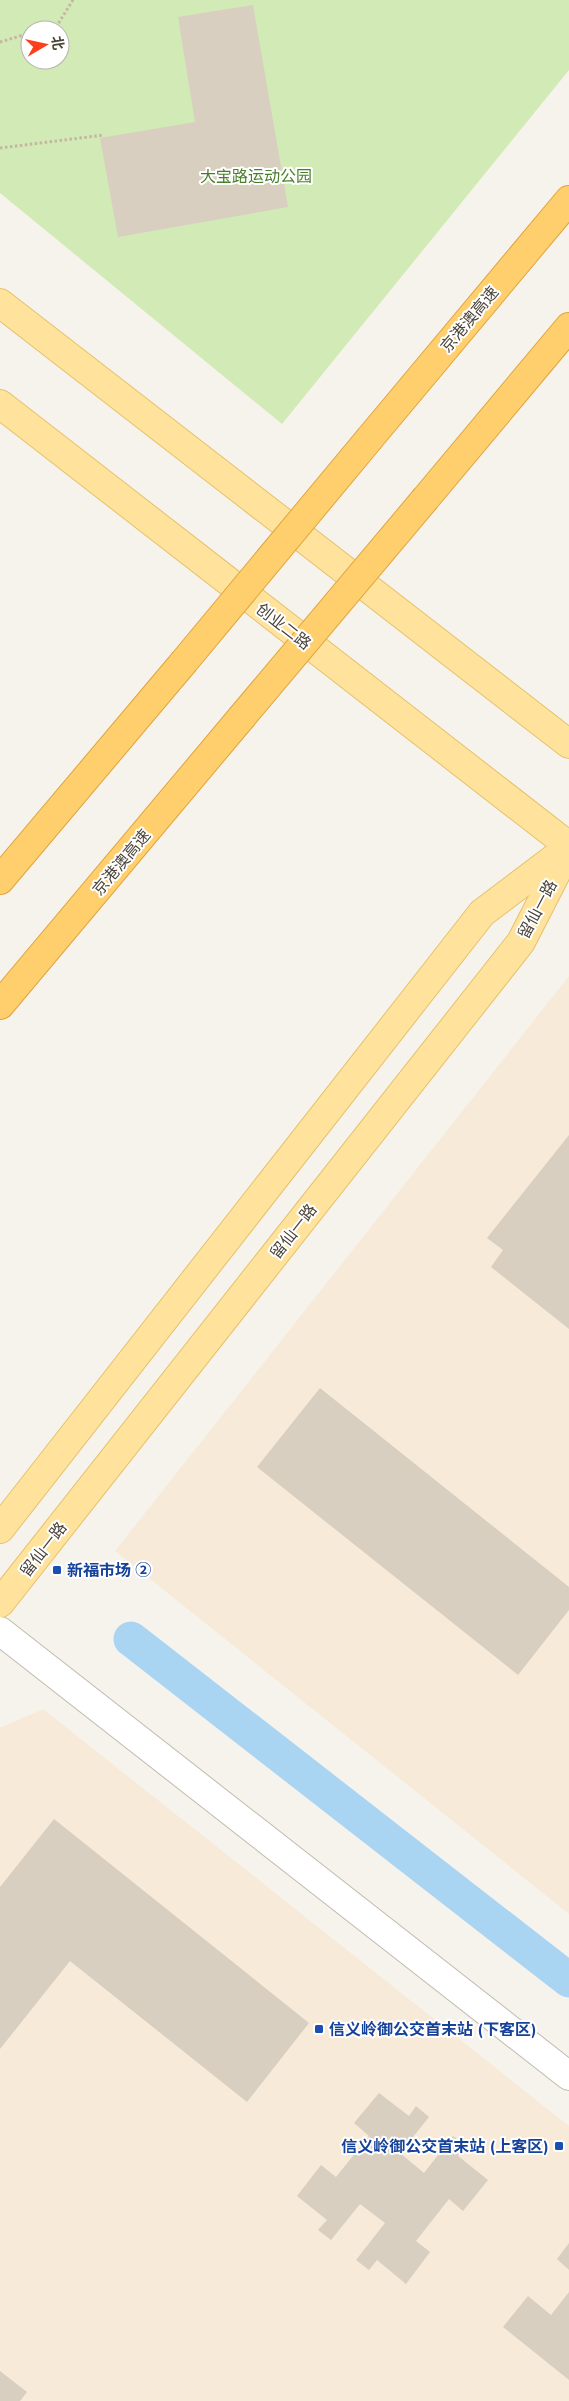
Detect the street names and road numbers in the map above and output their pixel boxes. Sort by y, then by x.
street label: 京港澳高速 [436,282,504,357]
street label: 创业二路 [251,598,315,655]
street label: 京港澳高速 [88,825,156,900]
street label: 留仙一路 [513,876,563,943]
street label: 留仙一路 [265,1200,322,1264]
street label: 留仙一路 [15,1518,72,1582]

